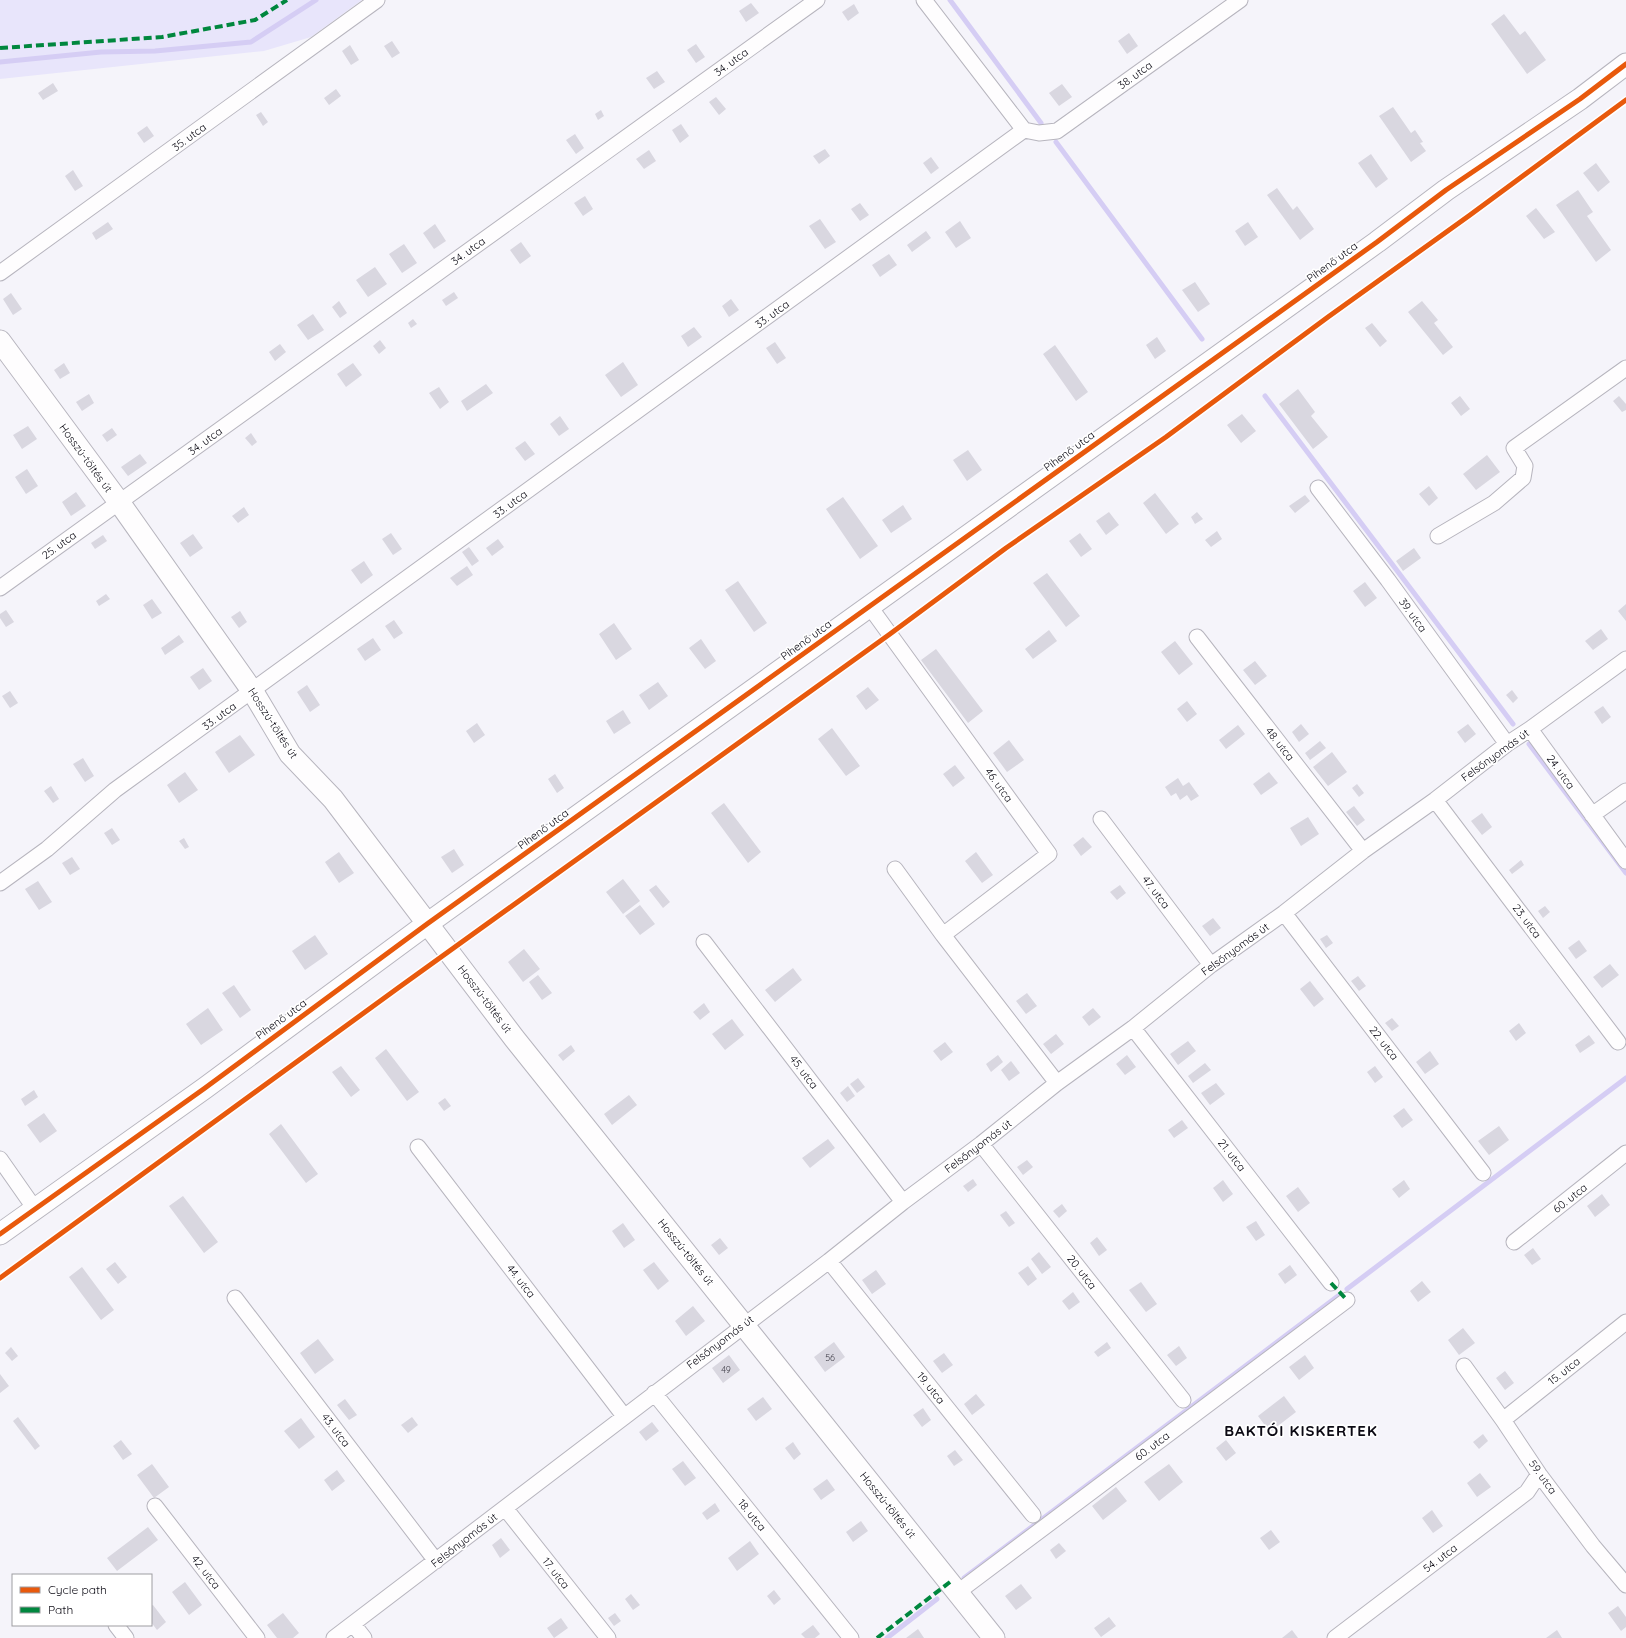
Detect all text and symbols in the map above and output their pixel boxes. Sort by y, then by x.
street label: 34. utca [711,45,751,79]
street label: 38. utca [1115,58,1155,92]
street label: 35. utca [169,120,209,154]
street label: 34. utca [448,234,488,268]
street label: Pihenő utca [1304,239,1360,285]
street label: 33. utca [752,297,792,331]
street label: Hosszú-töltés út [56,421,116,495]
street label: 34. utca [185,424,225,458]
street label: Pihenő utca [1041,428,1097,474]
street label: 33. utca [490,487,530,521]
street label: 25. utca [39,528,79,562]
street label: 39. utca [1396,595,1430,635]
street label: Pihenő utca [778,617,834,663]
street label: Hosszú-töltés út [245,685,301,761]
street label: 33. utca [199,699,239,733]
street label: 48. utca [1262,724,1298,764]
street label: Felsőnyomás út [1458,725,1532,784]
street label: 24. utca [1544,752,1578,792]
street label: 46. utca [982,765,1016,805]
street label: Pihenő utca [515,806,571,852]
street label: 47. utca [1139,873,1173,911]
street label: 23. utca [1510,901,1544,941]
street label: Felsőnyomás út [1198,919,1272,978]
street label: Hosszú-töltés út [455,962,515,1036]
street label: Pihenő utca [253,996,309,1042]
street label: 22. utca [1366,1023,1402,1063]
street label: 45. utca [787,1052,821,1092]
street label: Felsőnyomás út [942,1116,1015,1176]
street label: 21. utca [1215,1136,1249,1174]
street label: 60. utca [1550,1180,1590,1216]
street label: Hosszú-töltés út [655,1216,717,1288]
street label: 20. utca [1064,1252,1100,1292]
street label: 44. utca [504,1261,538,1301]
street label: Felsőnyomás út [684,1312,757,1372]
house number: 56 [825,1352,835,1363]
street label: 15. utca [1545,1354,1583,1388]
house number: 49 [721,1364,731,1375]
street label: 19. utca [914,1369,948,1407]
street label: 43. utca [319,1410,353,1450]
district label: BAKTÓI KISKERTEK [1224,1421,1378,1440]
street label: 60. utca [1132,1428,1172,1464]
street label: 59. utca [1526,1457,1560,1497]
street label: Hosszú-töltés út [857,1469,919,1541]
street label: 18. utca [735,1496,769,1534]
street label: Felsőnyomás út [428,1510,500,1570]
street label: 54. utca [1420,1541,1460,1575]
street label: 42. utca [188,1552,224,1592]
street label: 17. utca [539,1554,573,1592]
legend [12,1574,152,1626]
text: Cycle path [48,1582,107,1597]
text: Path [48,1602,73,1617]

